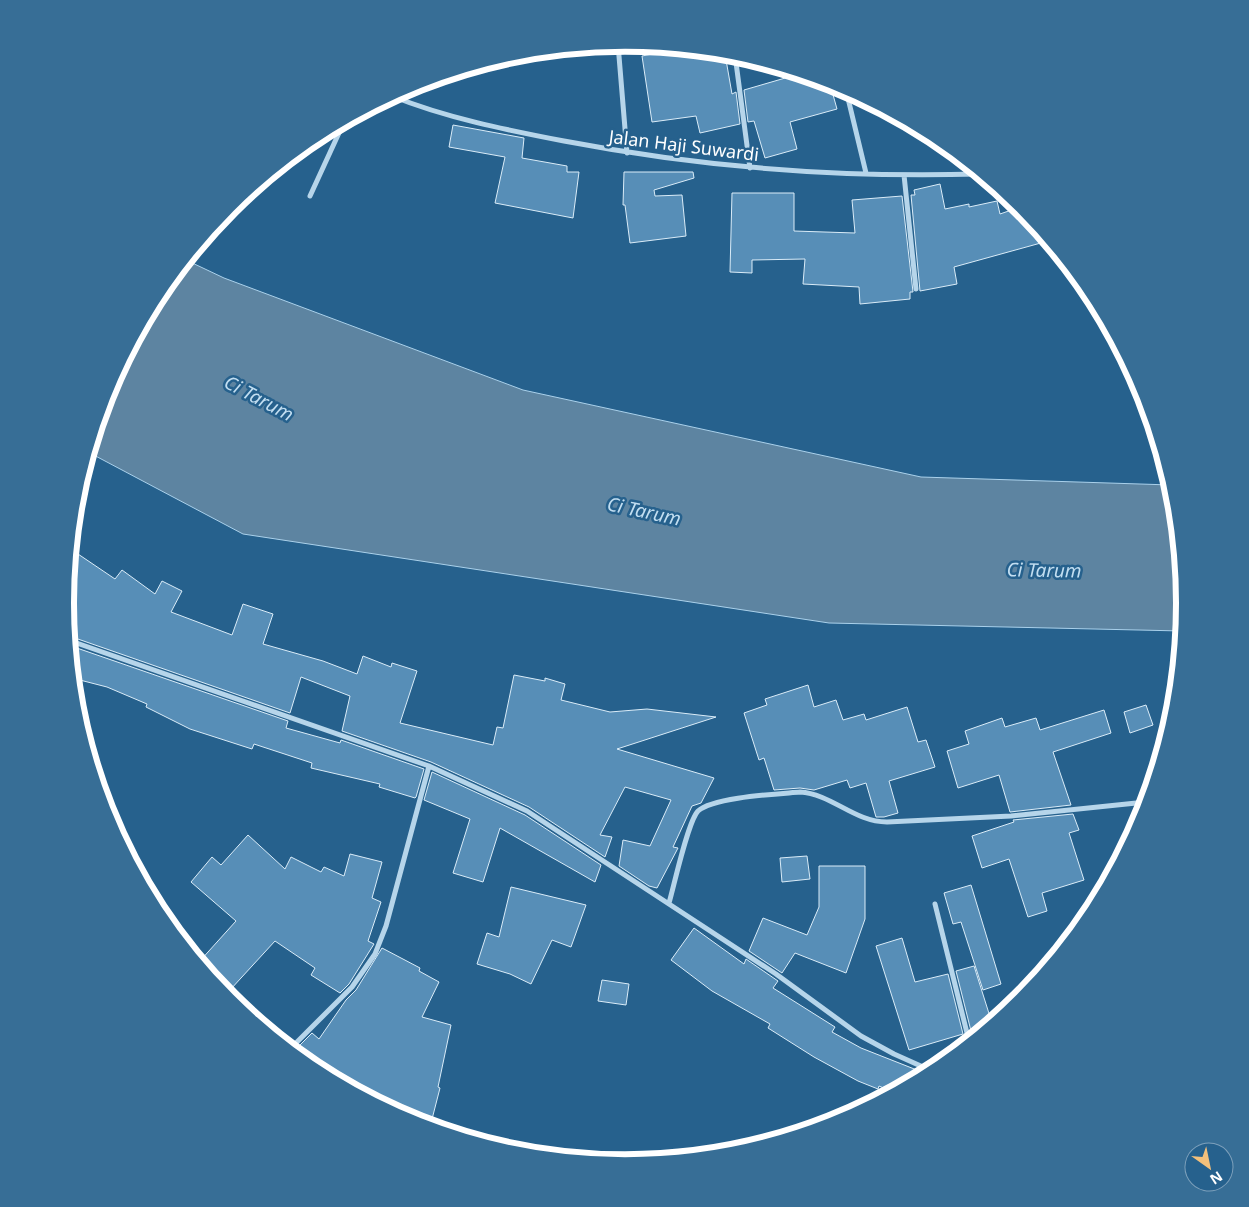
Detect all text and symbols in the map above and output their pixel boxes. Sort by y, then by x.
street label: Jalan Haji Suwardi [606,124,760,166]
water label: Ci Tarum [220,369,298,427]
water label: Ci Tarum [605,490,683,532]
water label: Ci Tarum [1006,556,1082,584]
north arrow [1184,1142,1234,1192]
text: N [1206,1167,1226,1189]

